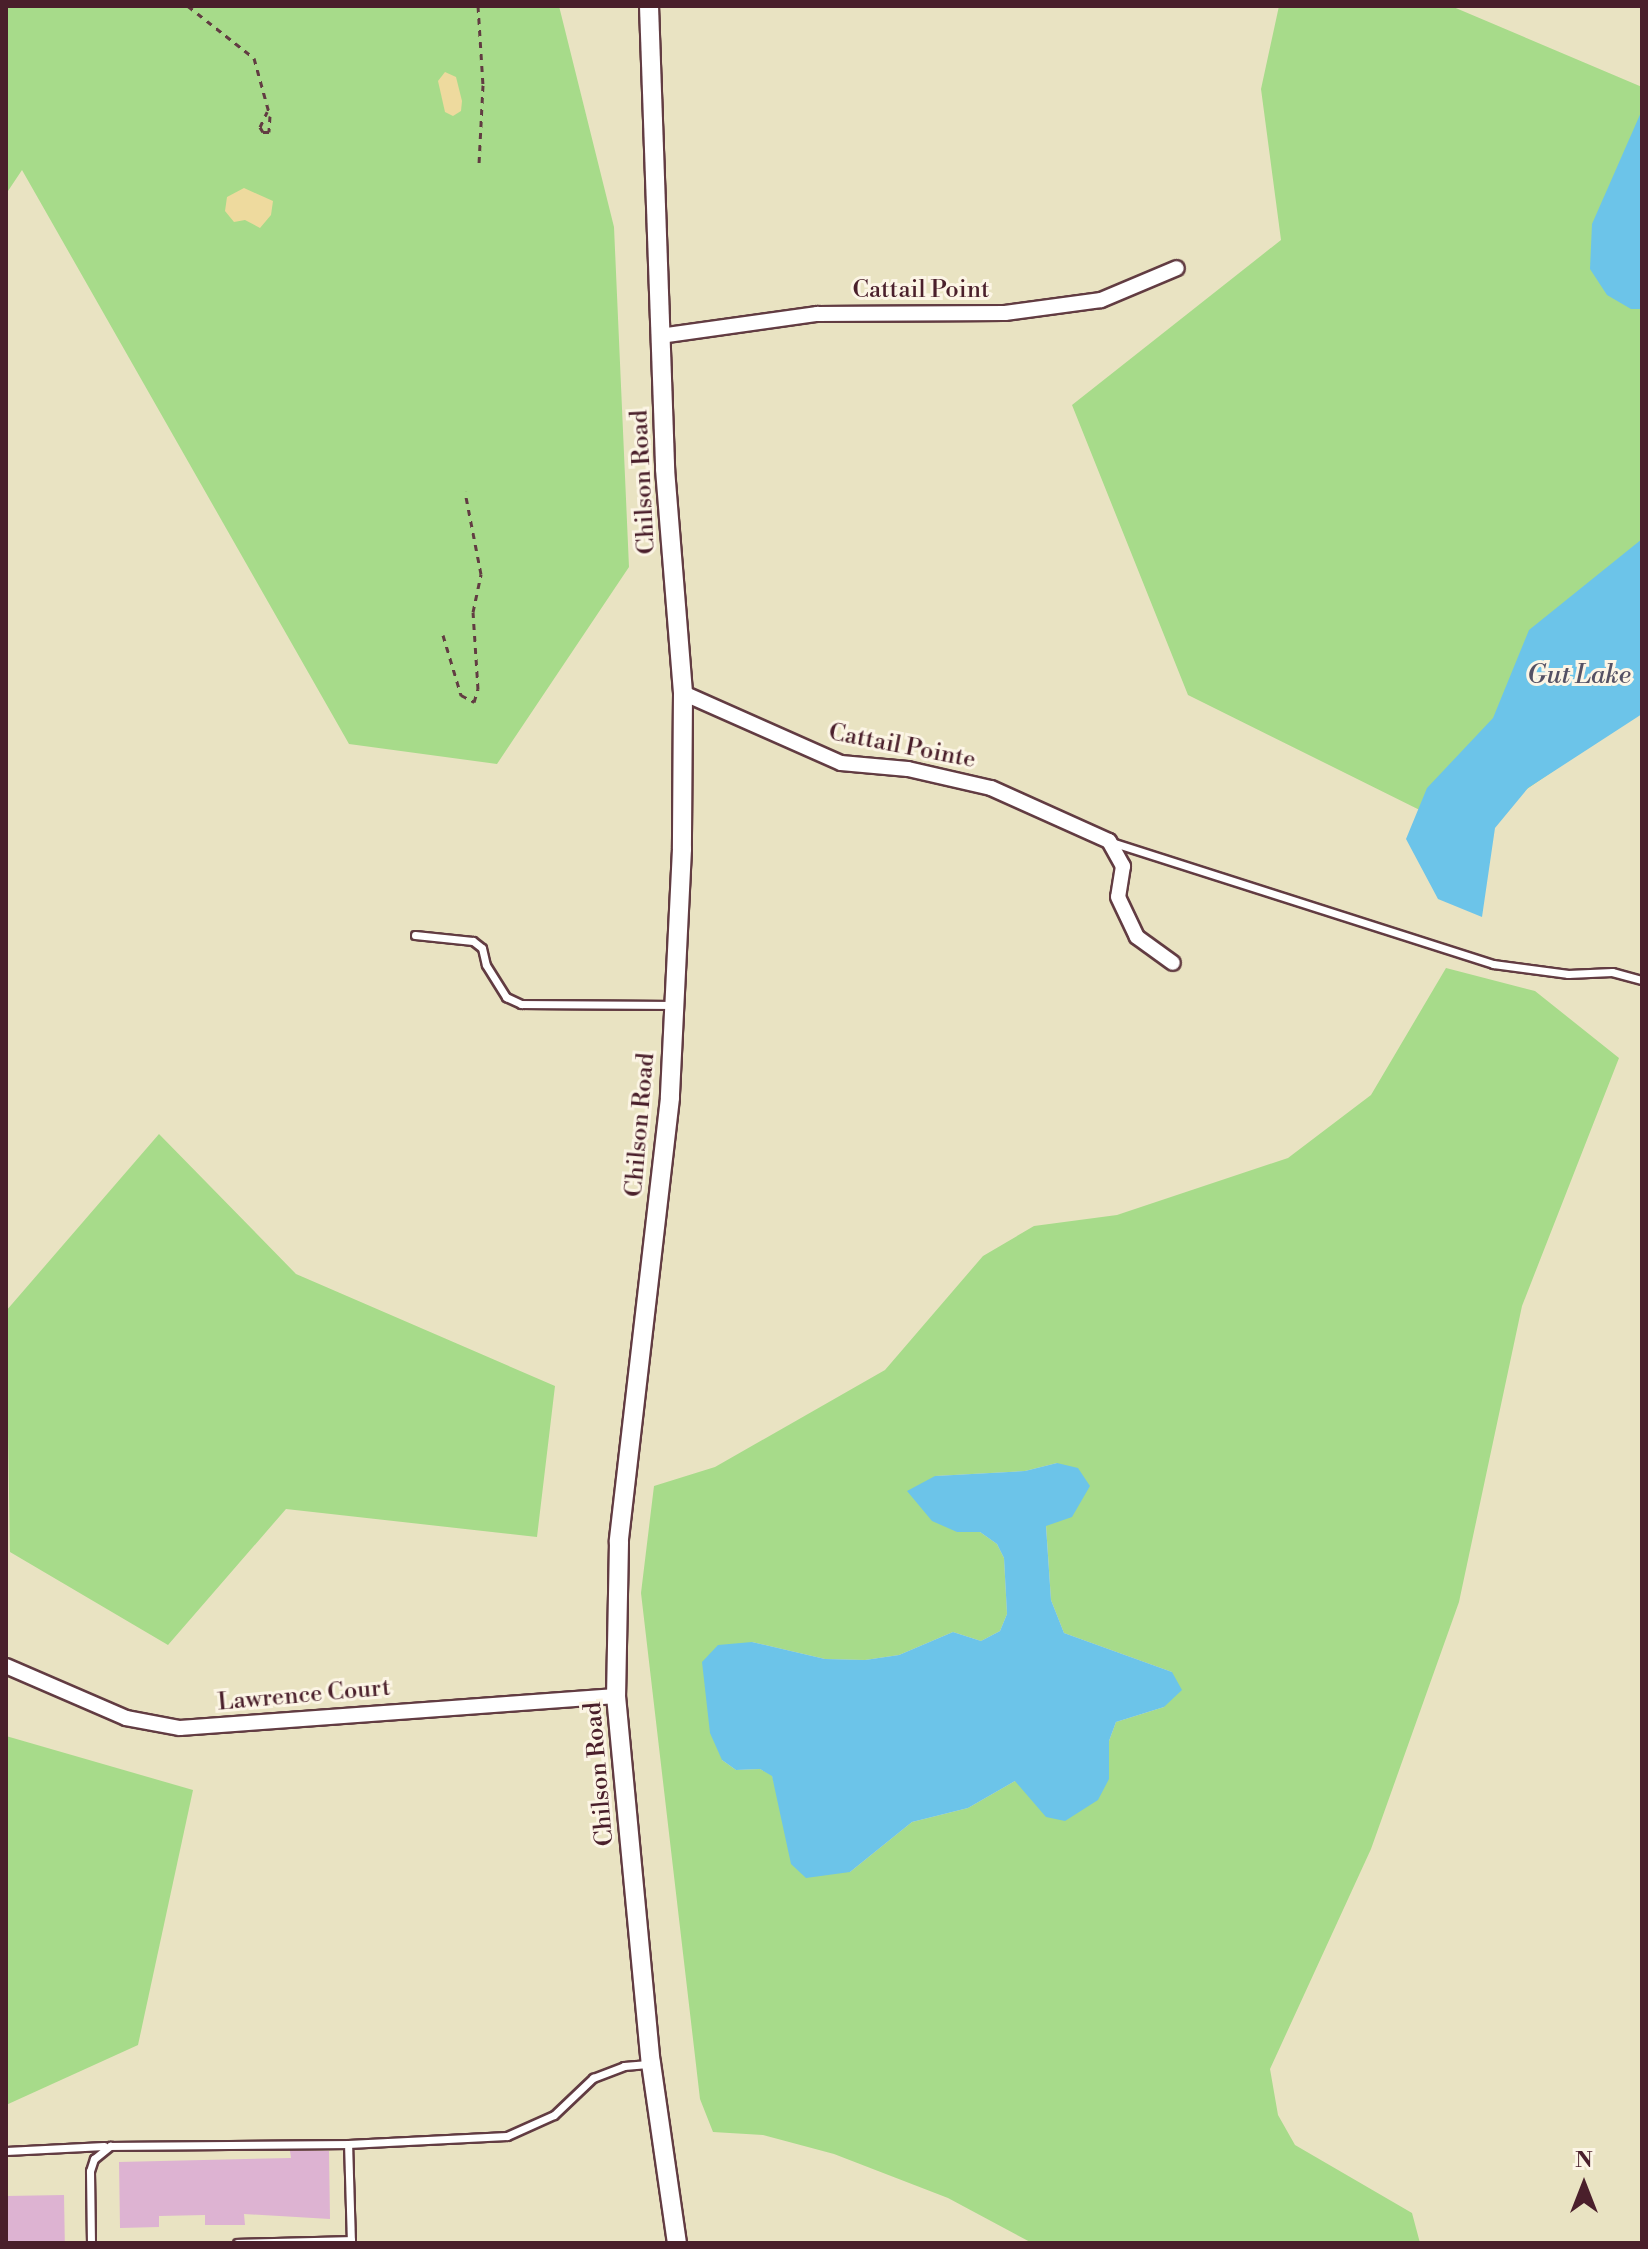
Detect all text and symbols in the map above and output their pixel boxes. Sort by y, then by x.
street label: Cattail Point [852,277,990,305]
street label: Chilson Road [626,409,662,555]
water label: Gut Lake [1527,660,1631,692]
street label: Cattail Pointe [826,719,978,775]
street label: Chilson Road [620,1052,662,1198]
street label: Lawrence Court [216,1674,392,1718]
street label: Chilson Road [579,1701,621,1847]
north arrow [1544,2145,1624,2225]
text: N [1575,2147,1593,2174]

